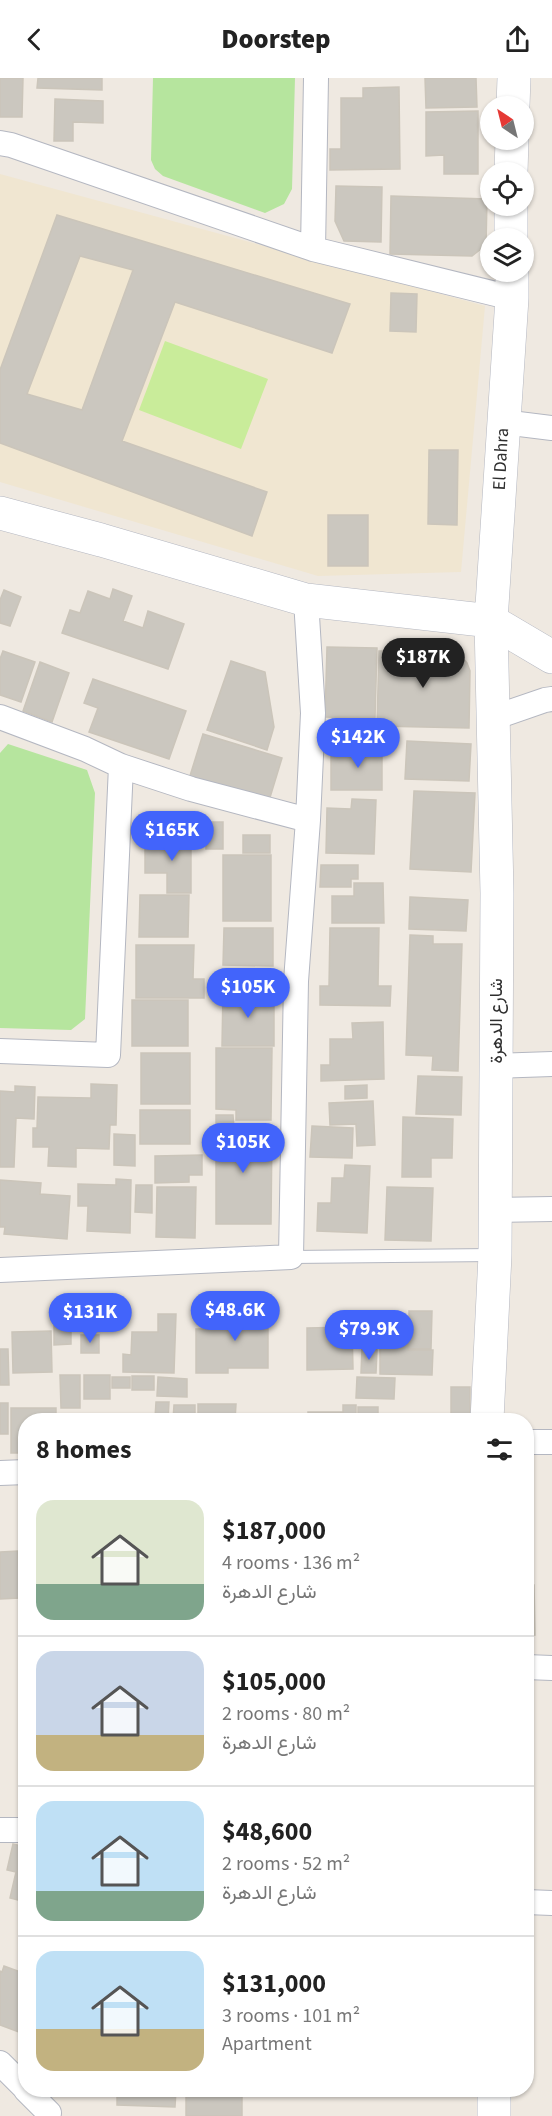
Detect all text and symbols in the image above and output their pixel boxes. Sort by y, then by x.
text: Doorstep [221,20,331,59]
icon: back [18,23,51,56]
icon: share [501,23,534,56]
north arrow [480,96,534,150]
map controls [480,96,534,282]
button: locate [480,162,534,216]
button: layers [480,228,534,282]
street label: El Dahra [487,427,515,491]
pin: $187K [381,638,465,689]
text: $187K [396,643,450,671]
pin: $142K [316,718,400,769]
text: $142K [331,723,385,751]
pin: $165K [130,811,214,862]
text: $165K [145,816,199,844]
pin: $105K [206,968,290,1019]
text: $105K [221,973,275,1001]
street label: شارع الدهرة [484,978,509,1064]
pin: $105K [201,1123,285,1174]
text: $105K [216,1128,270,1156]
pin: $48.6K [186,1291,284,1342]
pin: $131K [48,1293,132,1344]
text: $48.6K [205,1296,265,1324]
text: $131K [63,1298,117,1326]
pin: $79.9K [320,1310,418,1361]
text: $79.9K [339,1315,399,1343]
text: 8 homes [36,1431,131,1468]
icon: filters [483,1433,516,1466]
text: $187,000 [222,1512,326,1549]
icon: home [84,1524,156,1596]
text: 4 rooms · 136 m² [222,1549,360,1577]
text: شارع الدهرة [222,1578,317,1606]
text: $105,000 [222,1663,326,1700]
icon: home [84,1675,156,1747]
text: 2 rooms · 80 m² [222,1700,350,1728]
text: شارع الدهرة [222,1729,317,1757]
text: $48,600 [222,1813,312,1850]
icon: home [84,1825,156,1897]
text: 2 rooms · 52 m² [222,1850,350,1878]
text: شارع الدهرة [222,1879,317,1907]
text: $131,000 [222,1965,326,2002]
icon: home [84,1975,156,2047]
text: 3 rooms · 101 m² [222,2002,360,2030]
text: Apartment [222,2030,312,2058]

